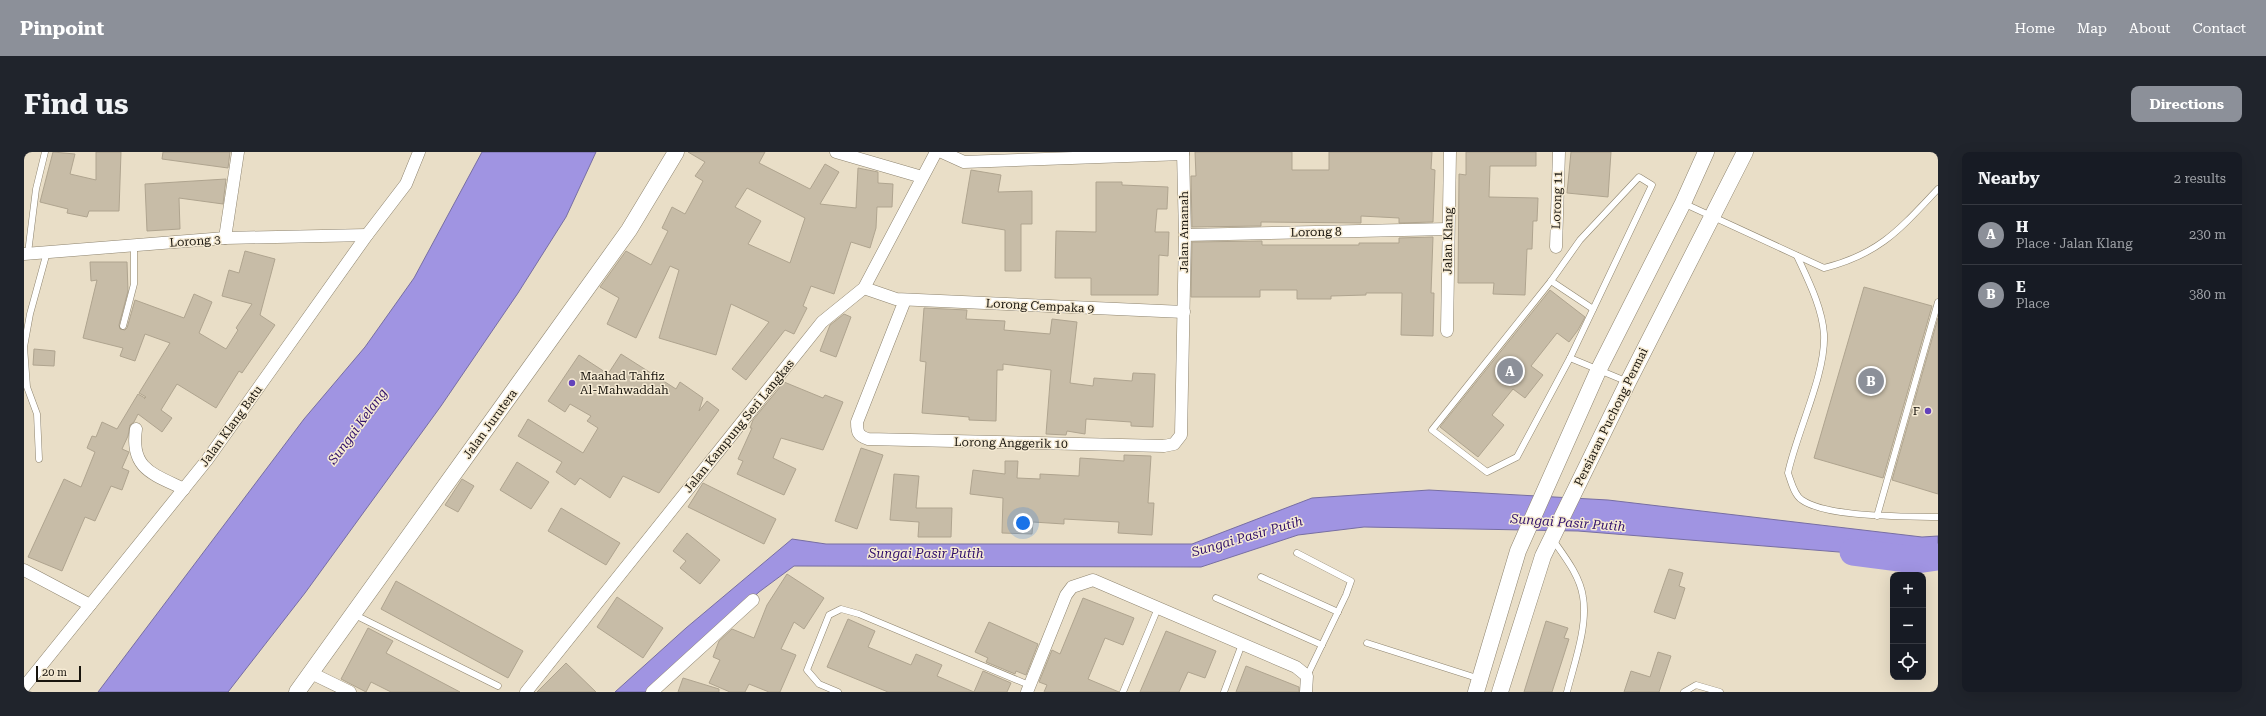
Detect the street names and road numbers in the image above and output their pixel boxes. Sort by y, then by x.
street label: Lorong 11 [1549,170,1565,229]
street label: Jalan Amanah [1177,191,1191,273]
street label: Jalan Klang [1440,207,1456,275]
street label: Lorong 8 [1290,225,1342,239]
street label: Lorong 3 [169,232,221,250]
street label: Lorong Cempaka 9 [985,296,1095,316]
street label: Persiaran Puchong Permai [1571,345,1651,488]
street label: Jalan Kampung Seri Langkas [681,356,797,495]
street label: Jalan Klang Batu [197,382,265,469]
street label: Jalan Jurutera [460,386,520,462]
street label: Lorong Anggerik 10 [954,435,1068,451]

